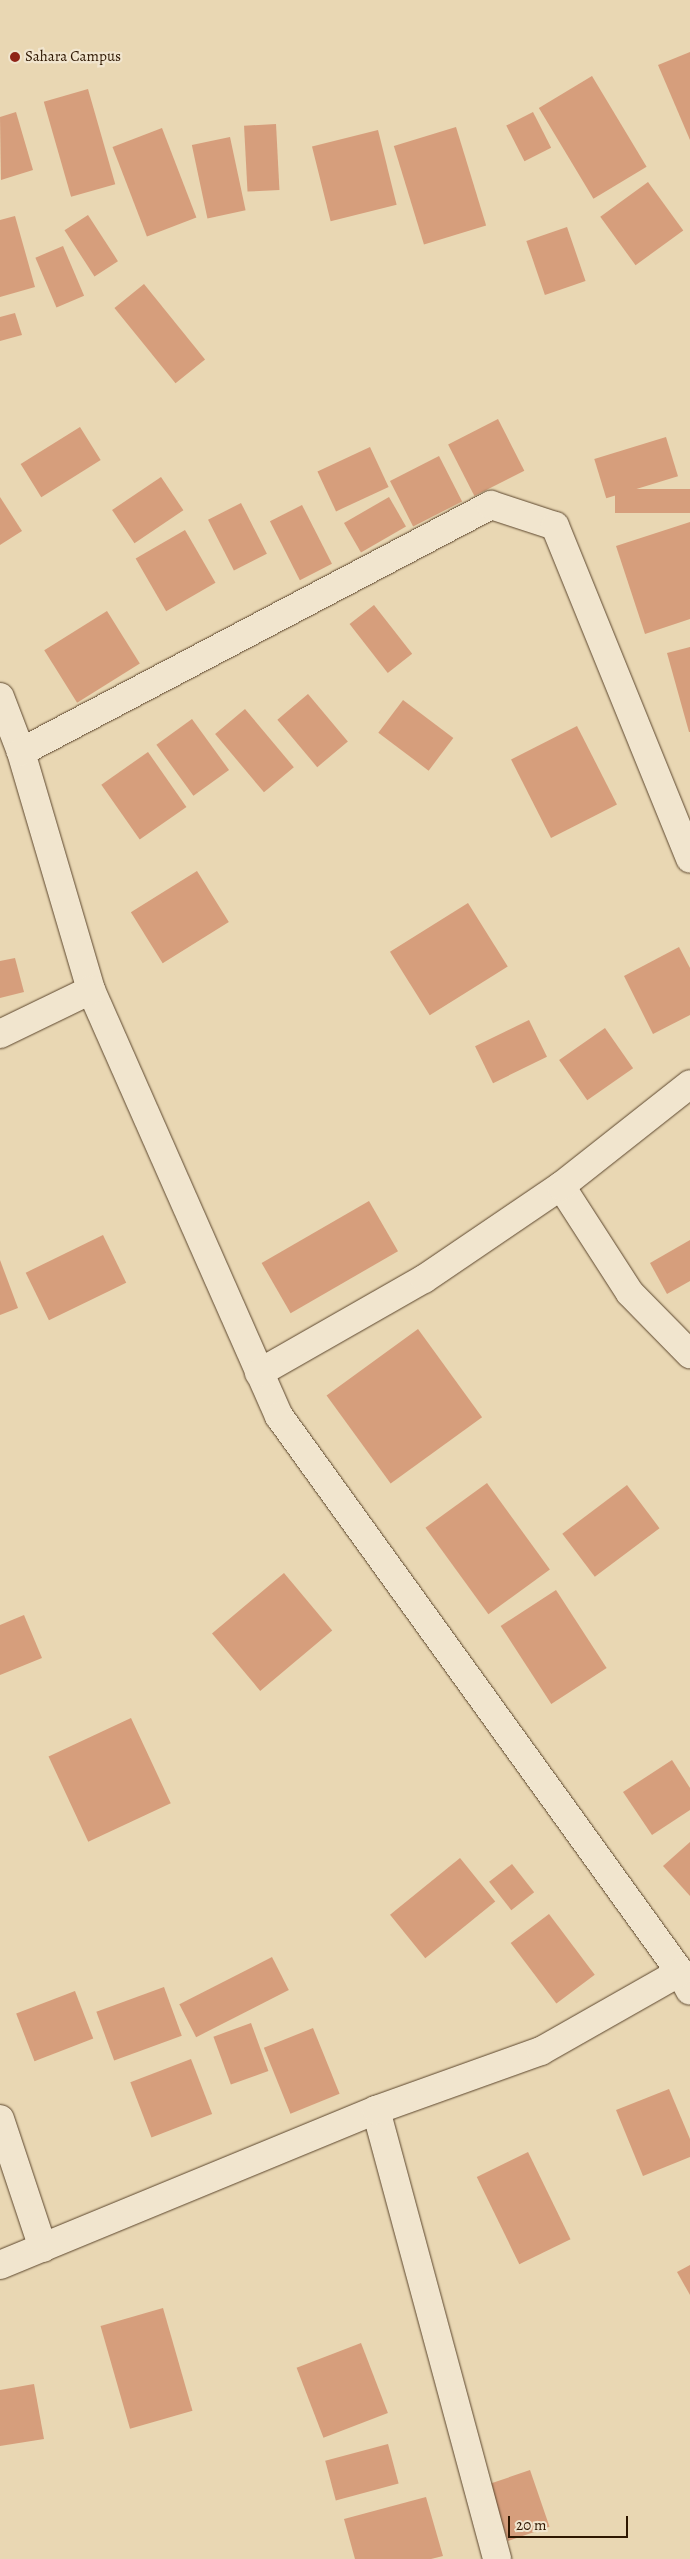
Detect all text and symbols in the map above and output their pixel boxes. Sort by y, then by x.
place label: Sahara Campus [25,48,121,66]
marker: Sahara Campus [9,51,21,63]
scale bar [510,2506,630,2538]
text: 20 m [516,2515,547,2535]

